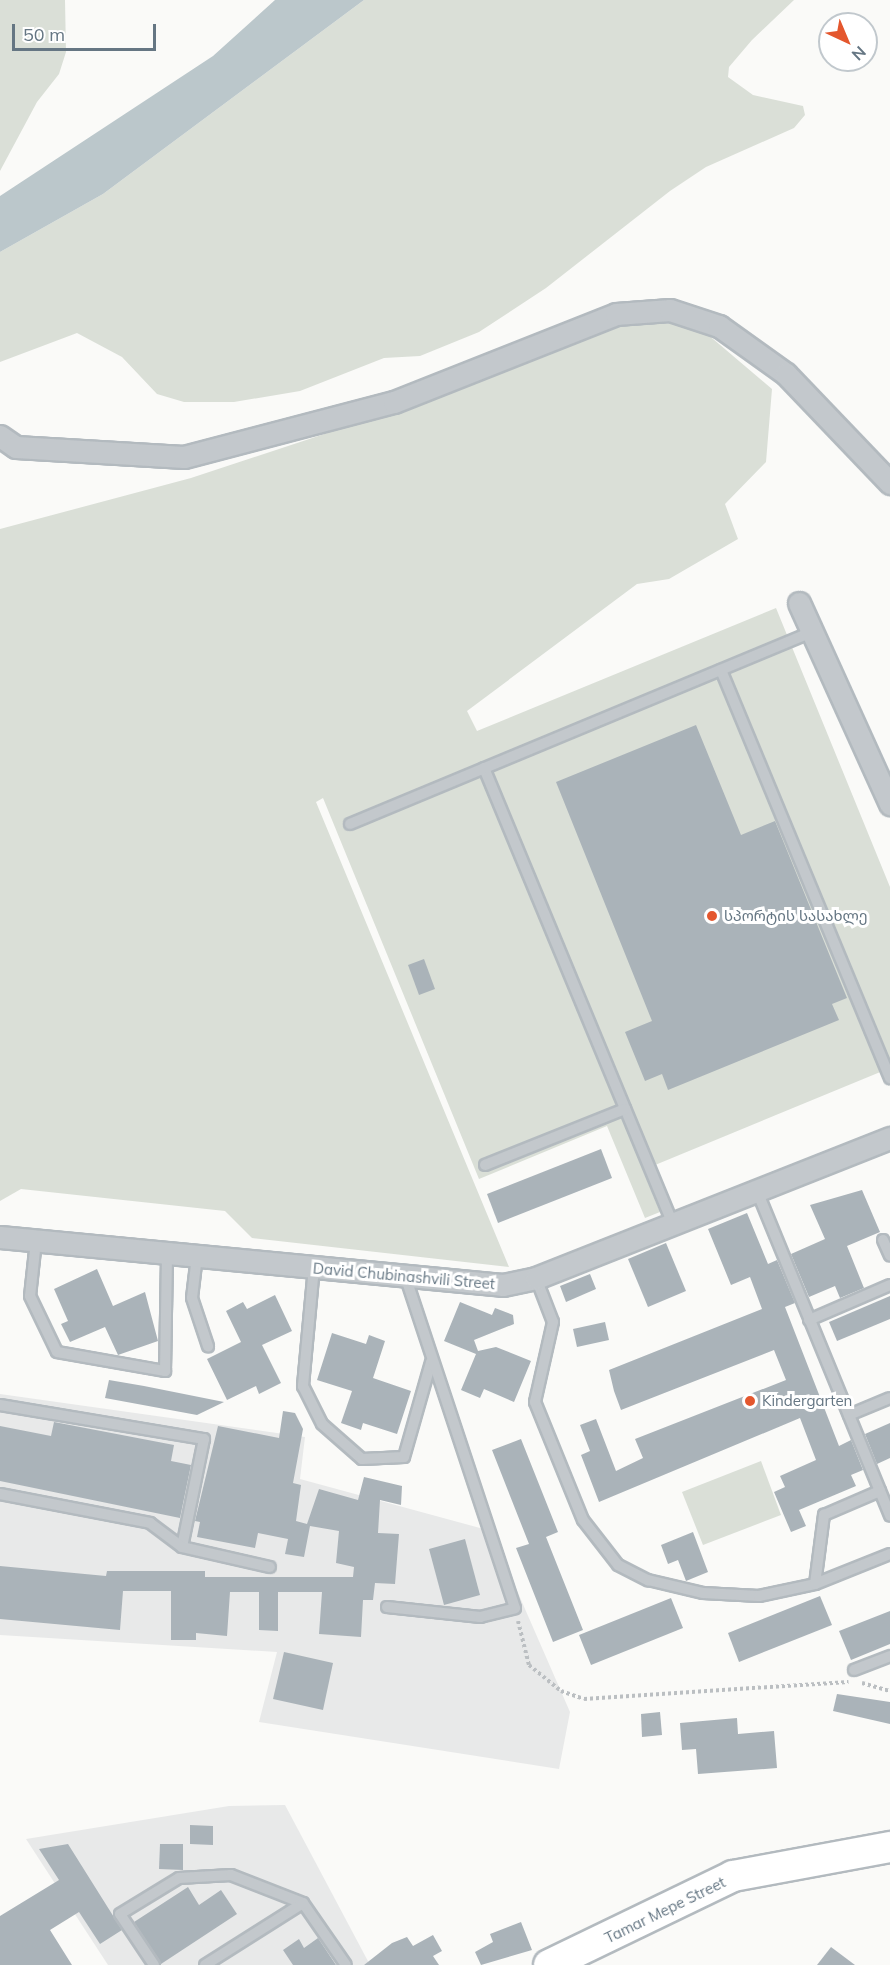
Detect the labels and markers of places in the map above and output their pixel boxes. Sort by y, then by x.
place label: სპორტის სასახლე [724,907,868,925]
marker: სპორტის სასახლე [705,909,719,923]
place label: Kindergarten [762,1392,852,1410]
marker: Kindergarten [743,1394,757,1408]

